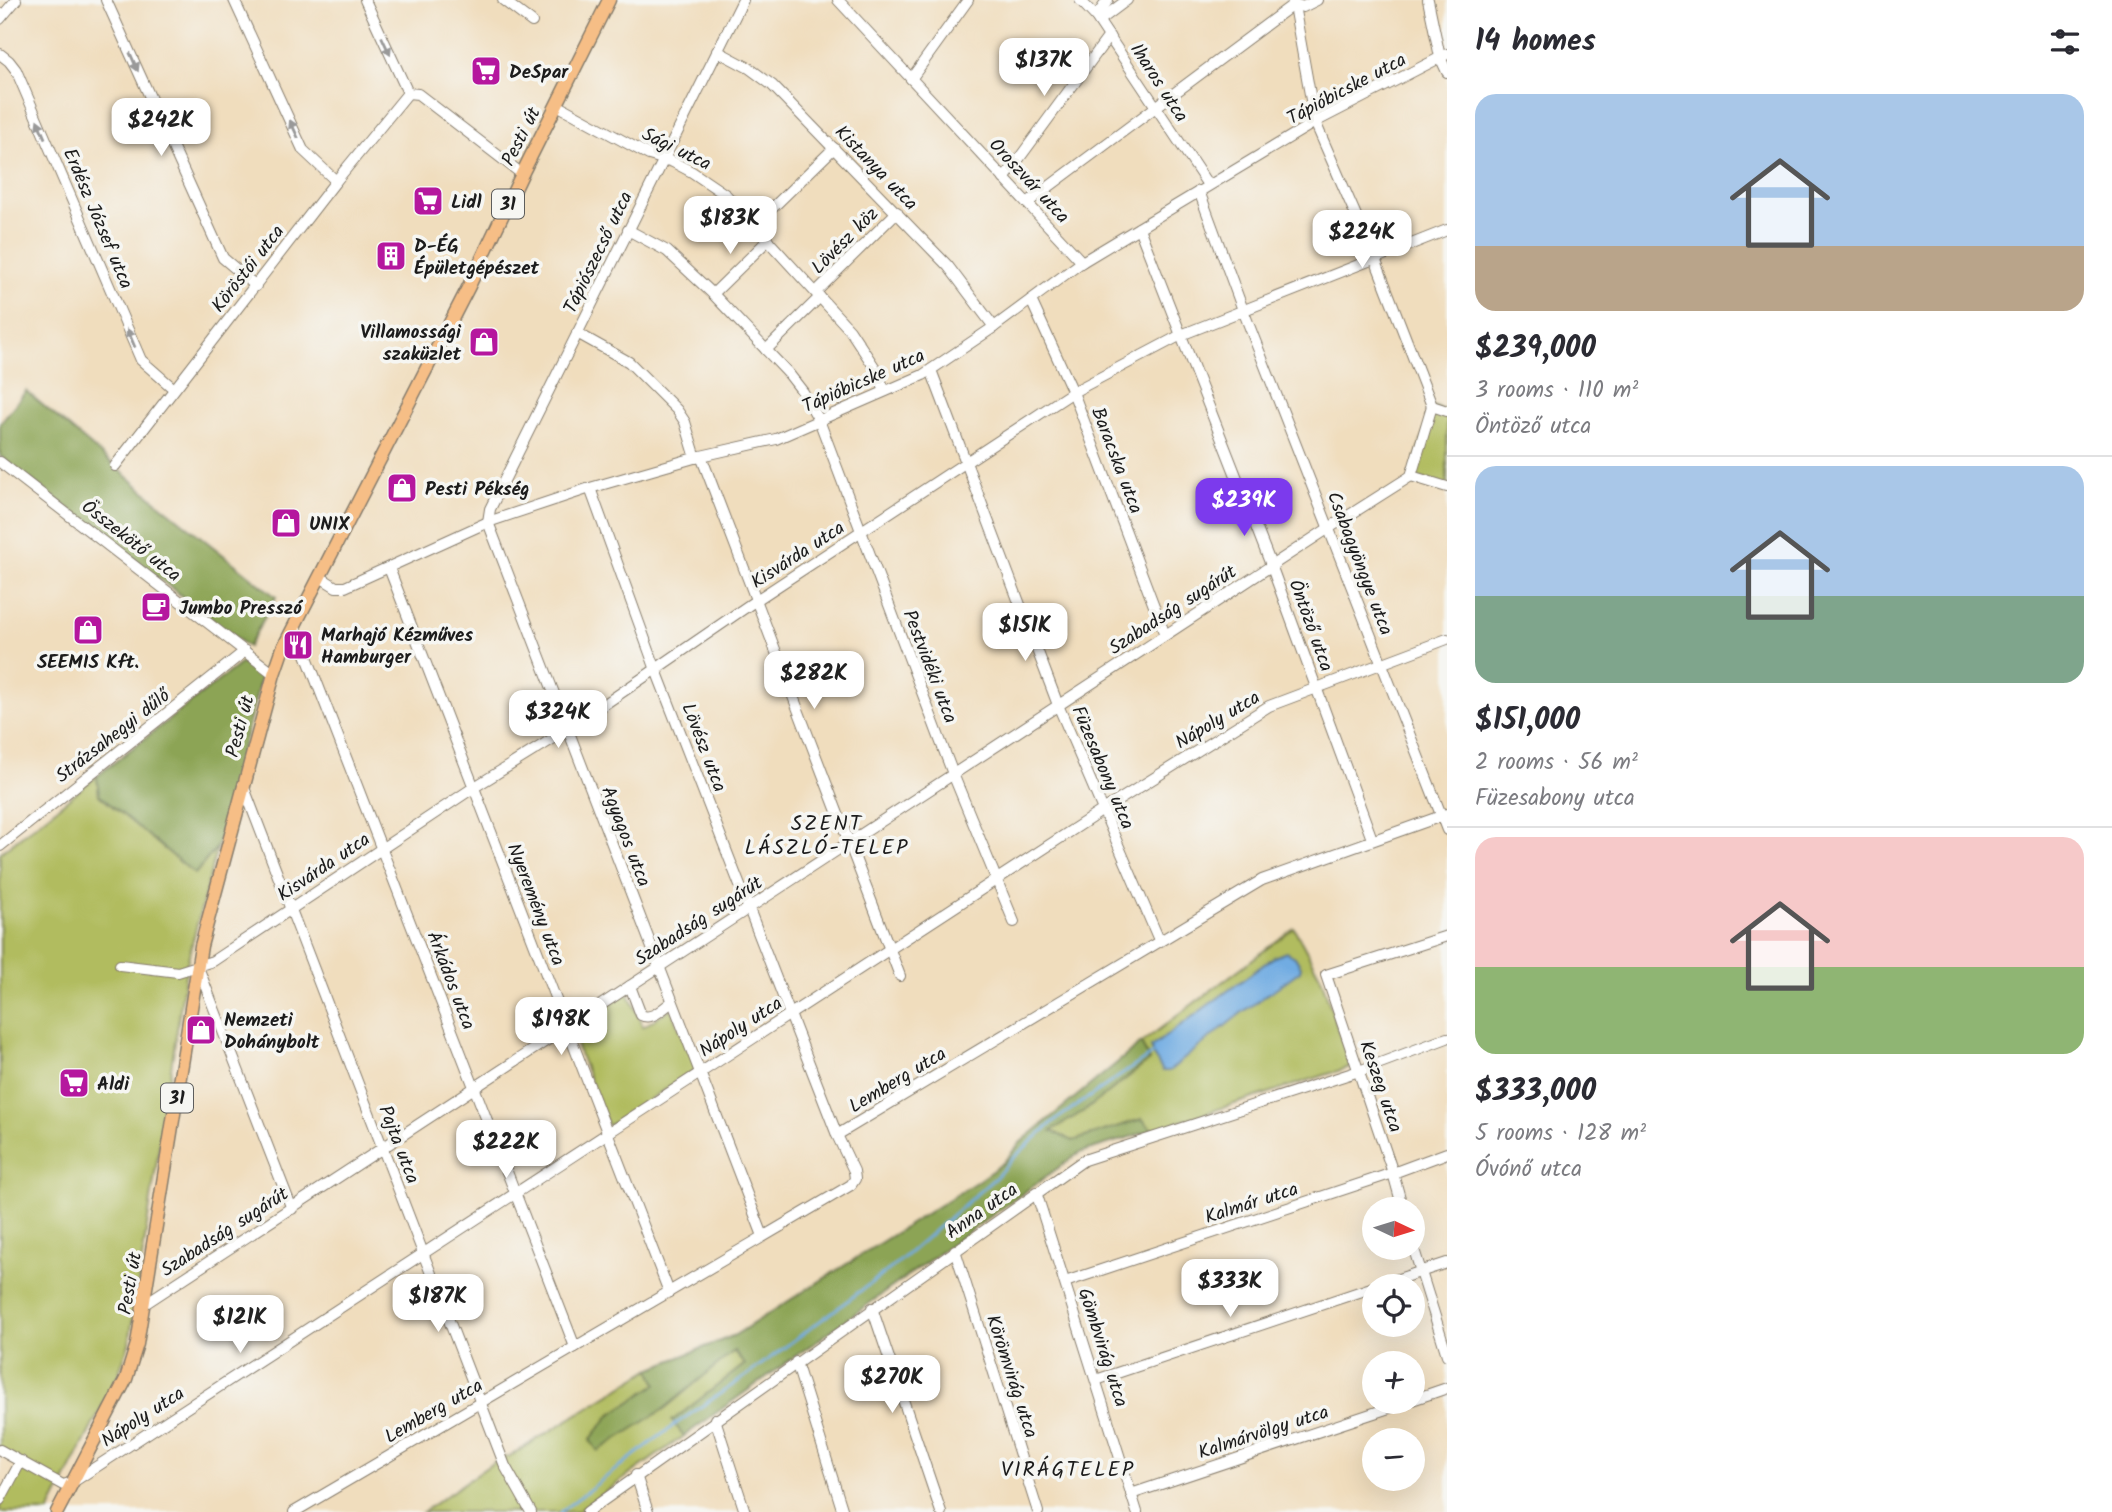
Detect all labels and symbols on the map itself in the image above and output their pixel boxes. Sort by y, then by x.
one-way arrow [380,36,392,56]
street label: Iharos utca [1121,37,1195,129]
pin: $137K [995,38,1093,98]
street label: Tápióbicske utca [1282,46,1412,134]
one-way arrow [128,52,140,72]
supermarket icon: DeSpar [469,54,503,88]
place label: DeSpar [509,58,569,88]
pin: $242K [112,99,210,158]
street label: Pesti út [494,102,550,172]
one-way arrow [35,119,47,139]
one-way arrow [288,119,299,139]
street label: Kistanya utca [827,119,924,218]
street label: Sági utca [636,120,716,180]
street label: Oroszvár utca [981,132,1076,231]
street label: Erdész József utca [54,144,140,294]
supermarket icon: Lidl [411,184,445,218]
street label: Tápiószecső utca [556,187,641,319]
place label: Lidl [451,188,483,218]
road number: 31 [492,190,524,218]
pin: $183K [681,196,779,256]
street label: Lövész köz [805,201,886,282]
pin: $224K [1313,210,1411,270]
street label: Köröstói utca [205,219,293,320]
place label: D-ÉG Épületgépészet [414,232,540,284]
building icon: D-ÉG Épületgépészet [374,239,408,273]
place label: Villamossági szaküzlet [360,318,462,370]
shop icon: Villamossági szaküzlet [467,325,501,359]
one-way arrow [125,328,137,348]
street label: Tápióbicske utca [798,341,930,422]
street label: Baracska utca [1082,403,1150,518]
shop icon: Pesti Pékség [385,471,419,505]
place label: Pesti Pékség [425,475,529,505]
pin: $239K [1195,478,1293,538]
street label: Csabagyöngye utca [1318,487,1400,640]
street label: Összekötő utca [74,493,187,590]
shop icon: UNIX [269,506,303,540]
place label: UNIX [309,510,350,540]
street label: Kisvárda utca [745,514,851,597]
street label: Szabadság sugárút [1103,558,1244,663]
street label: Öntöző utca [1280,575,1341,676]
cafe icon: Jumbo Presszó [139,590,173,624]
place label: Jumbo Presszó [179,594,303,624]
pin: $151K [976,604,1074,663]
street label: Pestvidéki utca [894,606,965,728]
shop icon: SEEMIS Kft. [71,613,105,647]
place label: Marhajó Kézműves Hamburger [321,621,473,673]
restaurant icon: Marhajó Kézműves Hamburger [281,628,315,662]
place label: SEEMIS Kft. [37,648,139,678]
pin: $282K [765,652,863,711]
street label: Strázsahegyi dűlő [49,681,178,791]
street label: Nápoly utca [1170,684,1266,758]
pin: $324K [509,690,607,750]
street label: Pesti út [218,692,264,761]
street label: Lövész utca [672,699,734,797]
street label: Füzesabony utca [1063,701,1142,834]
street label: Agyagos utca [592,782,658,891]
district label: SZENT LÁSZLÓ-TELEP [744,808,910,865]
street label: Kisvárda utca [271,825,377,910]
street label: Nyeremény utca [498,839,572,970]
street label: Szabadság sugárút [629,869,770,974]
street label: Árkádos utca [418,927,483,1034]
street label: Nápoly utca [693,989,789,1066]
pin: $198K [512,998,610,1057]
place label: Nemzeti Dohánybolt [224,1006,320,1058]
shop icon: Nemzeti Dohánybolt [184,1013,218,1047]
street label: Keszeg utca [1350,1037,1410,1137]
street label: Lemberg utca [843,1040,953,1122]
supermarket icon: Aldi [57,1066,91,1100]
place label: Aldi [97,1070,130,1100]
road number: 31 [161,1084,193,1112]
street label: Pajta utca [369,1101,427,1188]
pin: $222K [457,1120,555,1180]
street label: Kalmár utca [1201,1175,1302,1233]
street label: Anna utca [940,1176,1024,1248]
street label: Szabadság sugárút [155,1180,296,1285]
north arrow [1362,1197,1424,1260]
street label: Pesti út [111,1249,151,1317]
pin: $333K [1181,1260,1279,1319]
pin: $187K [389,1274,487,1334]
street label: Gömbvirág utca [1069,1284,1135,1411]
pin: $121K [191,1296,289,1355]
street label: Körömvirág utca [977,1311,1045,1442]
pin: $270K [843,1356,941,1415]
street label: Lemberg utca [379,1371,489,1452]
street label: Nápoly utca [95,1379,191,1456]
street label: Kalmárvölgy utca [1194,1398,1333,1468]
district label: VIRÁGTELEP [1001,1454,1135,1487]

